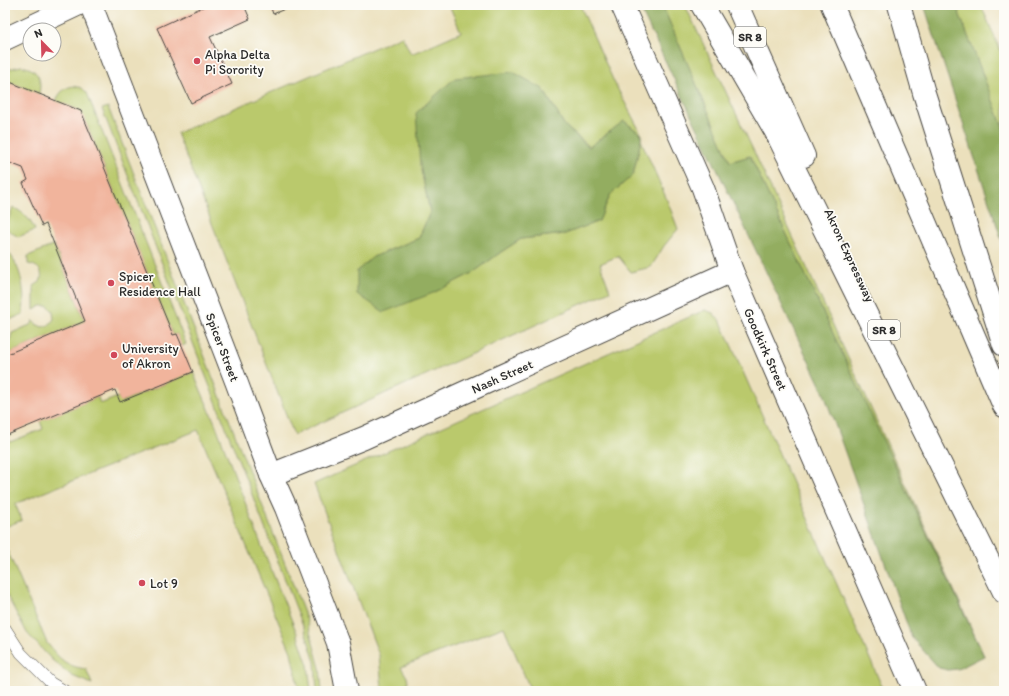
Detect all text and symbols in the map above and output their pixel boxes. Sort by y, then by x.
north arrow [22,22,62,62]
text: N [32,26,44,41]
road number: SR 8 [734,27,766,47]
place label: Alpha Delta Pi Sorority [205,47,270,77]
marker: Alpha Delta Pi Sorority [192,56,202,66]
street label: Akron Expressway [821,206,878,304]
place label: Spicer Residence Hall [119,269,201,299]
marker: Spicer Residence Hall [106,278,116,288]
street label: Goodkirk Street [741,306,790,393]
street label: Spicer Street [203,311,243,384]
road number: SR 8 [868,320,900,340]
place label: University of Akron [122,341,179,371]
marker: University of Akron [109,350,119,360]
street label: Nash Street [469,356,535,397]
place label: Lot 9 [150,576,178,591]
marker: Lot 9 [137,578,147,588]

